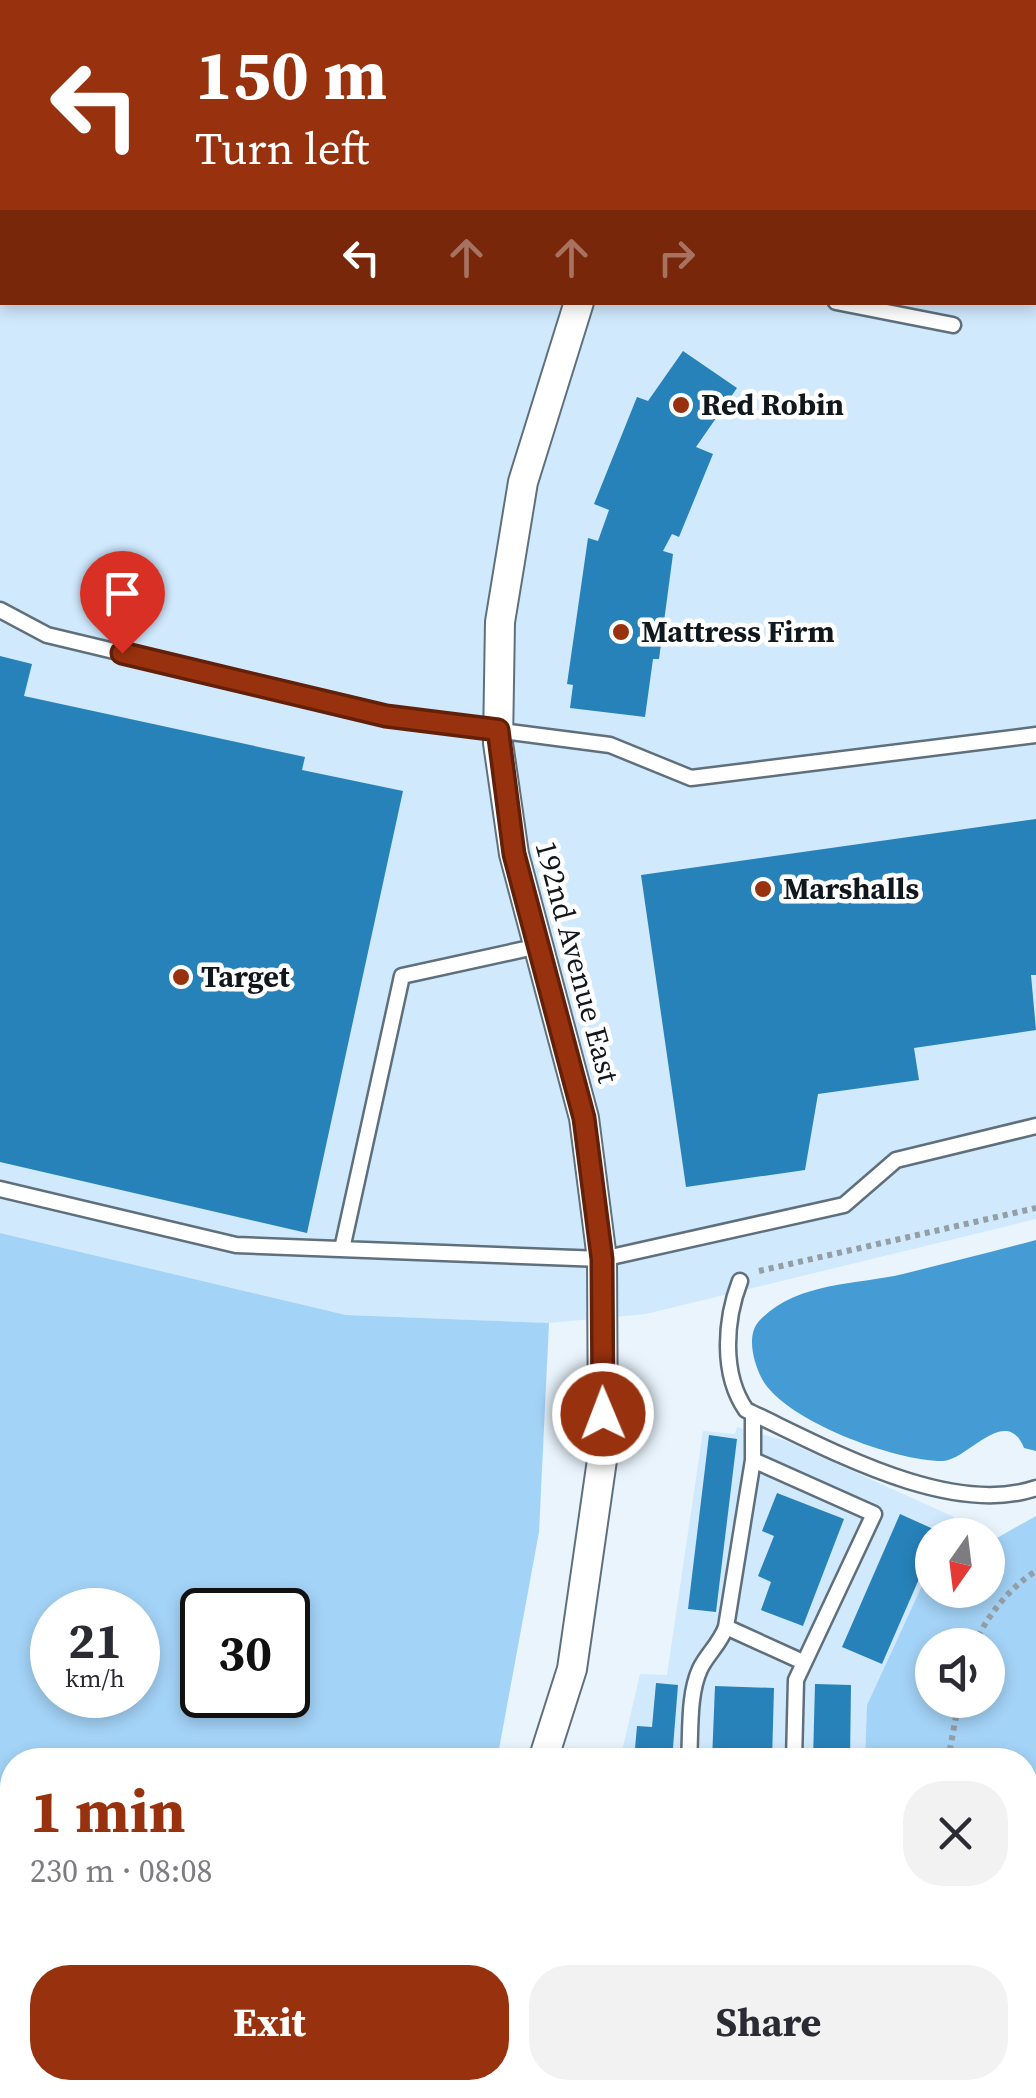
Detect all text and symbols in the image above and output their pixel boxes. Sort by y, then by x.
text: 150 m [195,26,387,122]
icon: left [30,40,160,170]
text: Turn left [195,117,369,179]
icon: left [334,230,389,285]
icon: ahead [439,230,494,285]
icon: ahead [544,230,599,285]
icon: right [649,230,704,285]
place label: Red Robin [701,384,844,425]
marker: Red Robin [670,394,692,416]
pin [80,551,165,654]
icon: arrive [95,566,150,621]
place label: Mattress Firm [641,611,835,652]
marker: Mattress Firm [610,621,632,643]
street label: 192nd Avenue East [525,836,630,1088]
place label: Marshalls [783,868,919,909]
marker: Marshalls [752,878,774,900]
place label: Target [201,956,290,997]
marker: Target [170,966,192,988]
position arrow [551,1362,655,1466]
north arrow [915,1518,1005,1608]
map controls [915,1518,1005,1718]
speed limit sign: 30 [180,1588,310,1718]
text: 21 [68,1606,122,1675]
button: sound [915,1628,1005,1718]
text: km/h [65,1661,125,1695]
text: 1 min [30,1770,186,1852]
button: close [903,1781,1008,1886]
text: 230 m · 08:08 [30,1849,212,1893]
button: Exit [30,1965,509,2080]
button: Share [529,1965,1008,2080]

